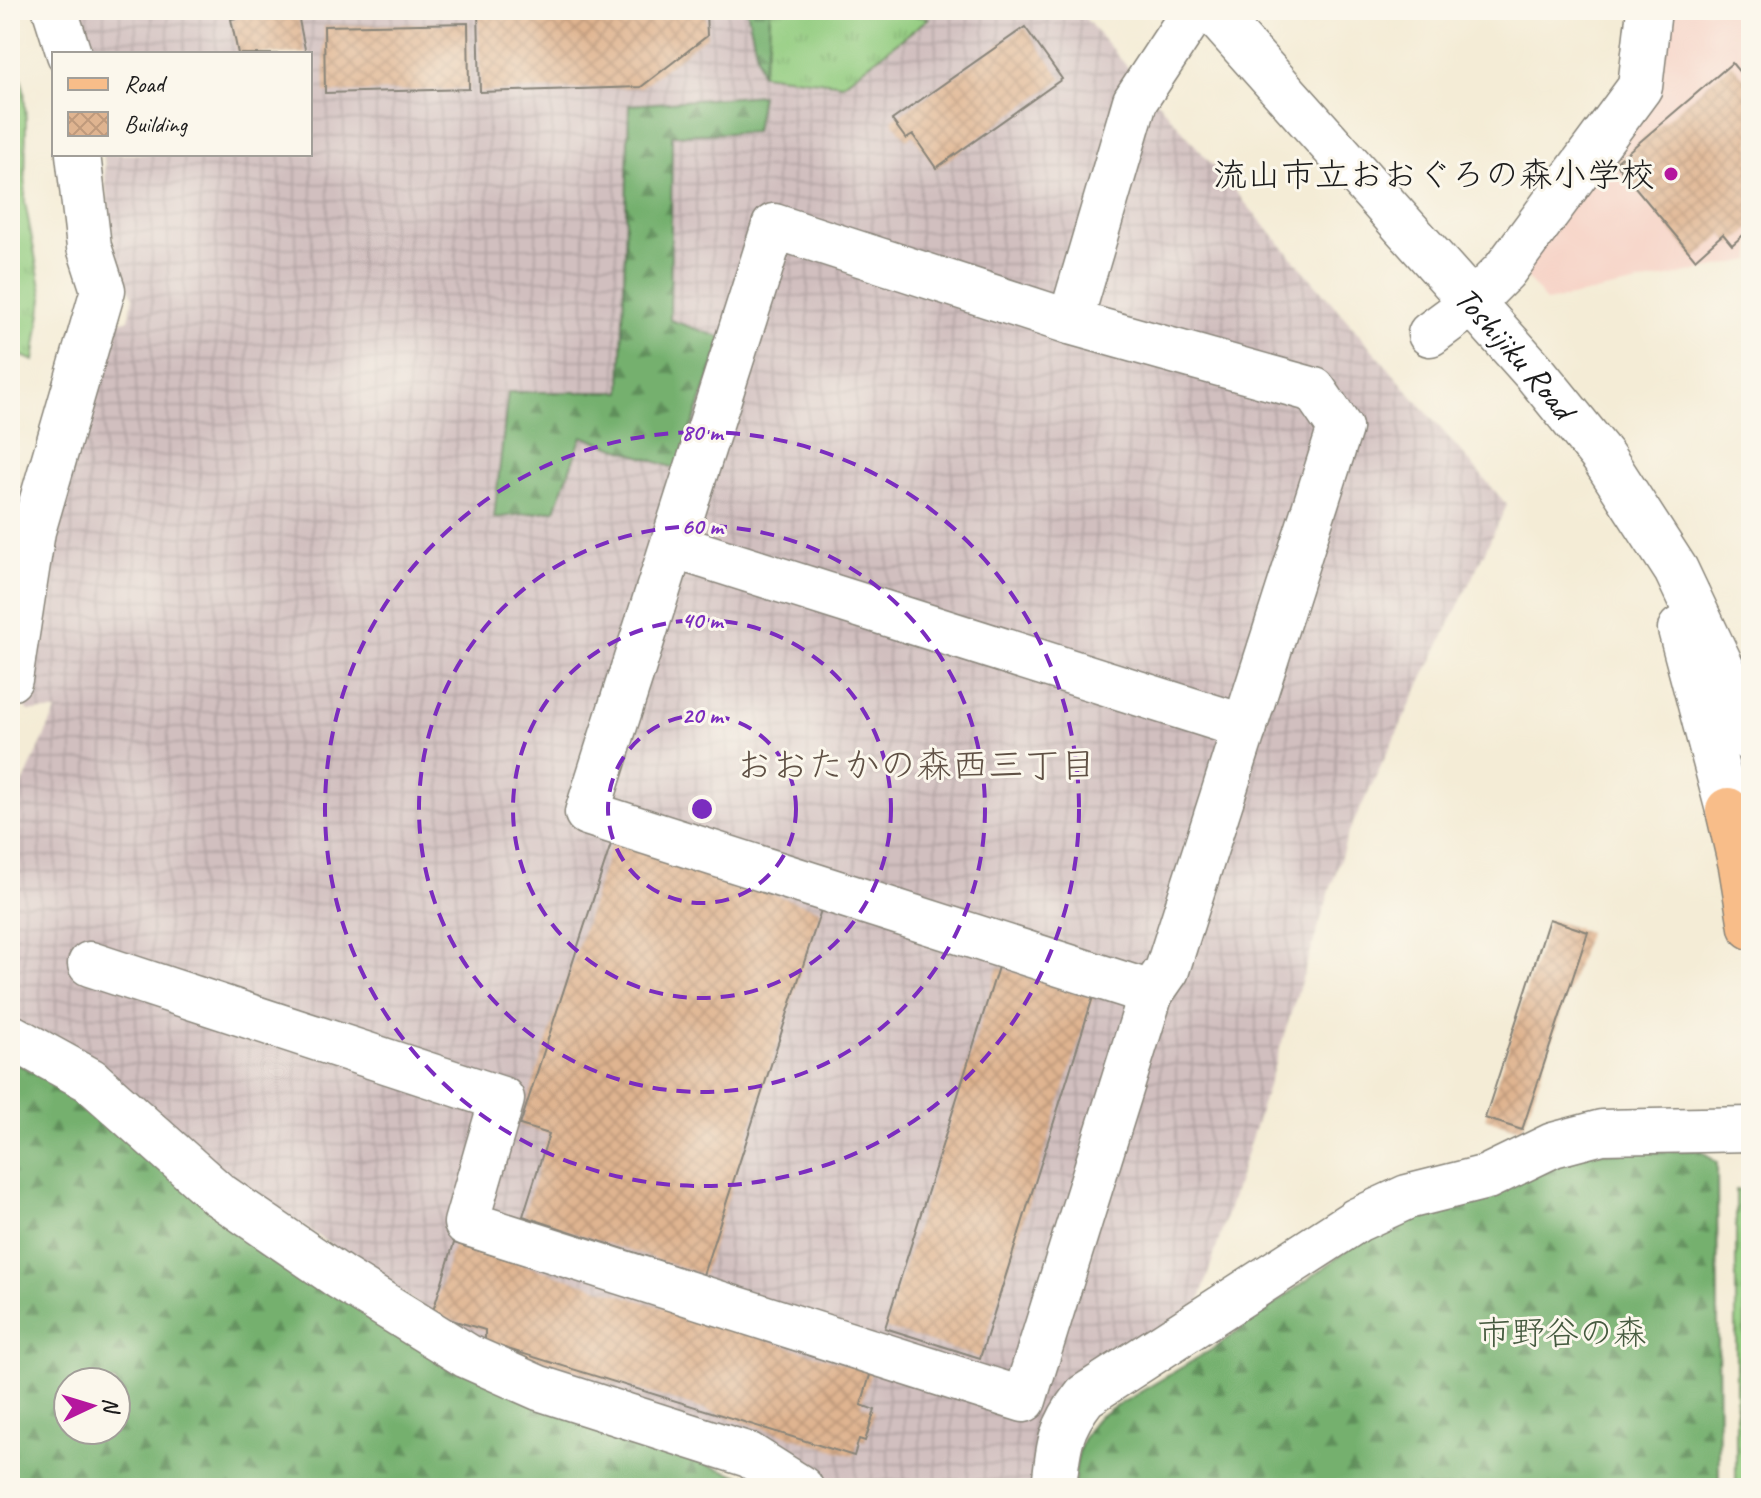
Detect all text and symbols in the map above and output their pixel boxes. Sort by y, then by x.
legend [52,52,312,156]
text: Road [124,69,168,99]
text: Building [124,109,189,139]
place label: 流山市立おおぐろの森小学校 [1213,153,1655,196]
marker: 流山市立おおぐろの森小学校 [1662,165,1680,183]
street label: Toshijiku Road [1446,277,1588,432]
text: 80 m [681,417,725,447]
text: 60 m [681,511,725,541]
text: 40 m [681,605,725,635]
text: 20 m [681,700,725,730]
district label: おおたかの森西三丁目 [736,742,1096,788]
centre of rings [688,795,716,823]
park label: 市野谷の森 [1477,1311,1647,1354]
north arrow [52,1366,132,1446]
text: N [97,1397,126,1416]

